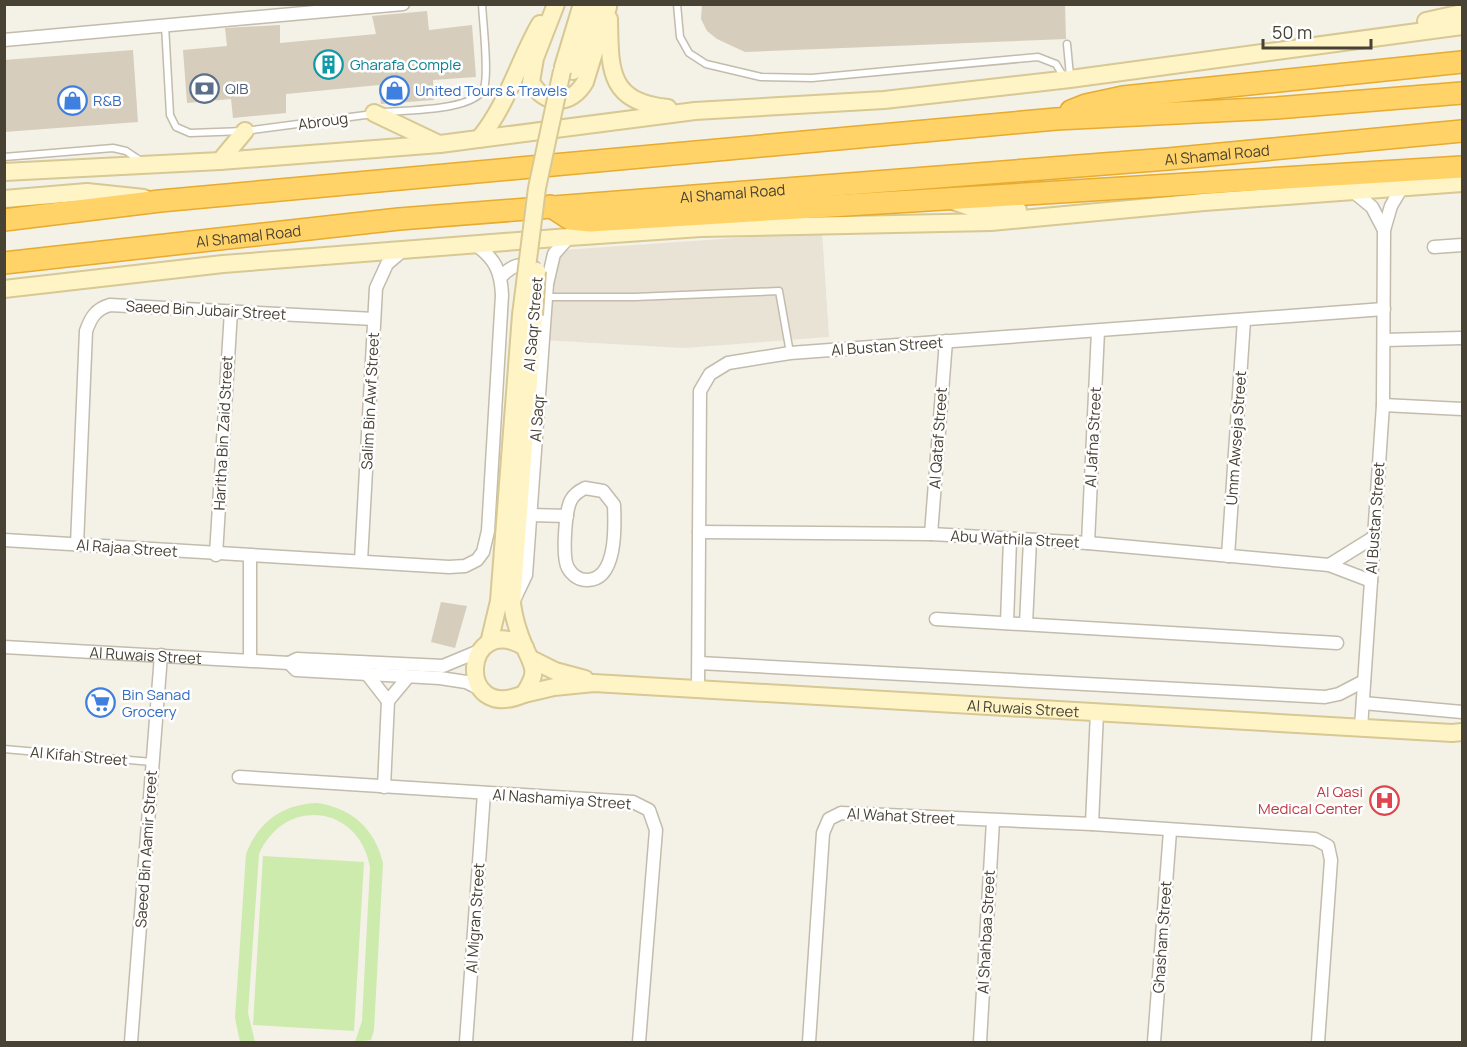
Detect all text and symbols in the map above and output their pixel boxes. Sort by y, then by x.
scale bar [1263,12,1371,50]
text: 50 m [1272,20,1312,44]
building icon: Gharafa Comple [313,48,345,80]
place label: Gharafa Comple [350,54,461,75]
bank icon: QIB [188,72,220,104]
shop icon: United Tours & Travels [378,74,410,106]
place label: QIB [225,78,249,99]
place label: United Tours & Travels [415,80,568,101]
shop icon: R&B [56,84,88,116]
place label: R&B [93,90,121,111]
street label: Abroug [297,107,349,135]
street label: Al Shamal Road [1163,139,1271,170]
street label: Al Shamal Road [679,178,786,208]
street label: Al Shamal Road [195,219,302,252]
street label: Al Saqr Street [518,276,548,372]
street label: Saeed Bin Jubair Street [125,295,287,325]
street label: Salim Bin Awf Street [356,332,384,470]
street label: Al Bustan Street [830,332,944,360]
street label: Haritha Bin Zaid Street [208,355,238,511]
street label: Umm Awseja Street [1221,370,1251,506]
street label: Al Qataf Street [924,386,952,490]
street label: Al Jafna Street [1080,386,1106,488]
street label: Al Saqr [525,393,549,443]
street label: Al Bustan Street [1361,461,1389,575]
street label: Abu Wathila Street [950,525,1080,553]
street label: Al Rajaa Street [76,534,178,562]
street label: Al Ruwais Street [89,641,202,669]
place label: Bin Sanad Grocery [122,684,190,722]
supermarket icon: Bin Sanad Grocery [85,687,117,719]
street label: Al Ruwais Street [967,694,1080,722]
street label: Al Kifah Street [29,741,129,771]
street label: Saeed Bin Aamir Street [130,769,162,929]
place label: Al Qasi Medical Center [1258,781,1364,819]
street label: Al Nashamiya Street [492,784,632,814]
hospital icon: Al Qasi Medical Center [1368,784,1400,816]
street label: Al Wahat Street [847,803,955,829]
street label: Al Migran Street [461,862,489,974]
street label: Al Shahbaa Street [972,870,1000,994]
street label: Ghasham Street [1148,880,1176,994]

